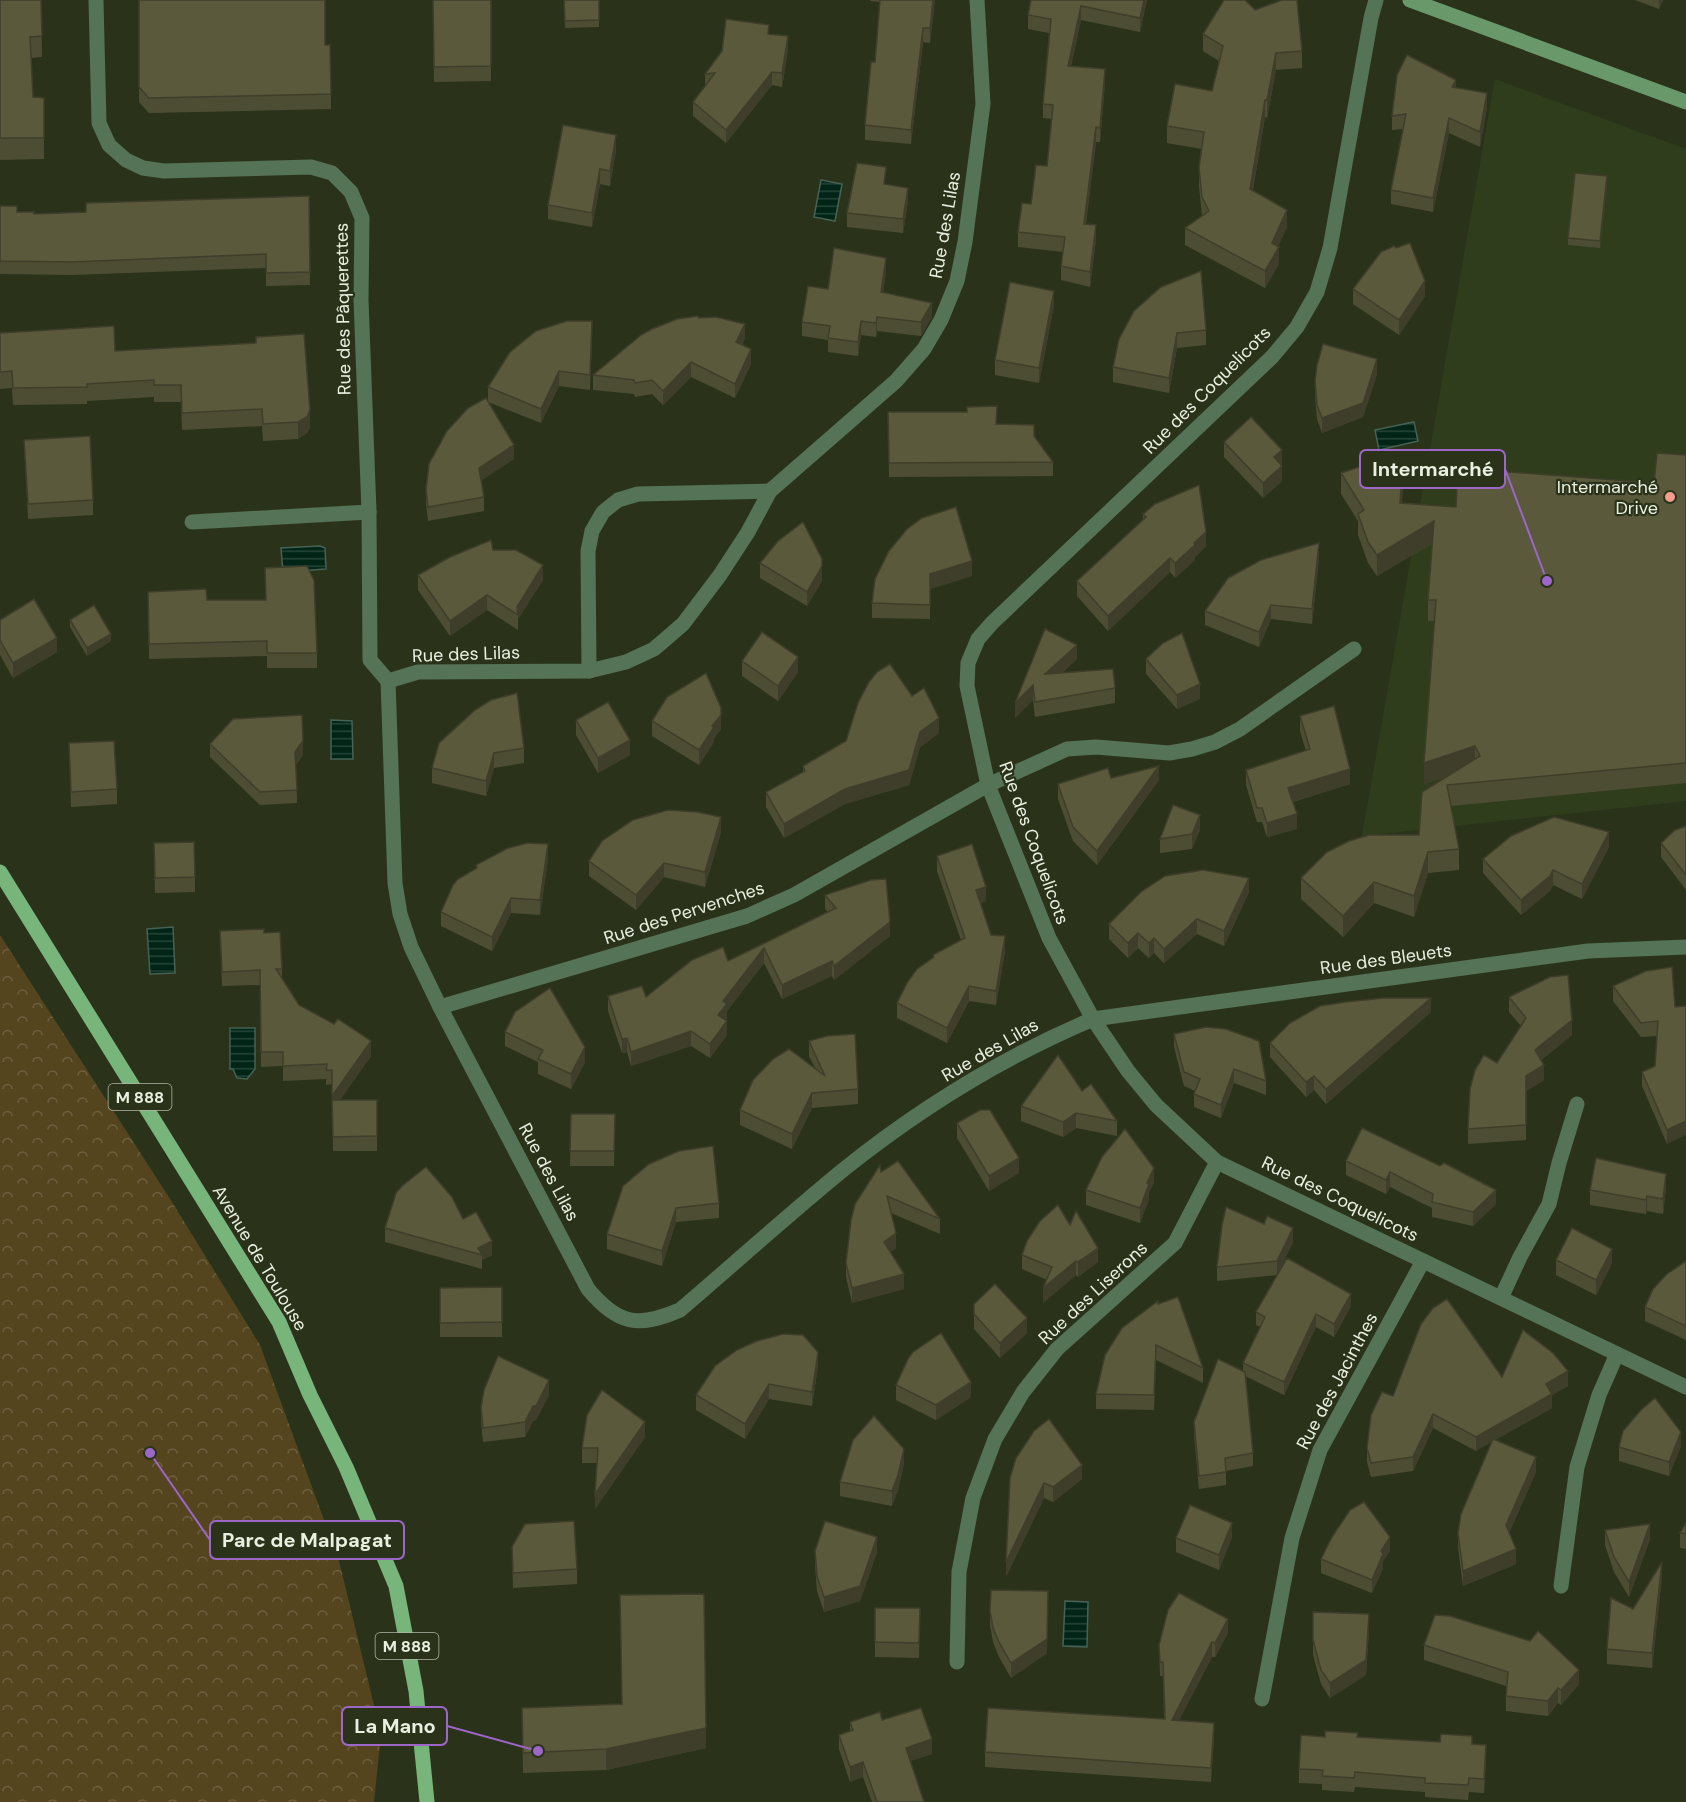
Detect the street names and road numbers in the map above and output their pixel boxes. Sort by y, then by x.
street label: Rue des Lilas [924,170,966,280]
street label: Rue des Pâquerettes [329,223,357,395]
street label: Rue des Coquelicots [1138,321,1276,459]
street label: Rue des Lilas [412,640,520,668]
street label: Rue des Coquelicots [993,758,1075,928]
street label: Rue des Pervenches [601,876,767,950]
street label: Rue des Bleuets [1319,938,1453,980]
street label: Rue des Lilas [937,1013,1043,1087]
road number: M 888 [108,1084,172,1110]
street label: Rue des Lilas [513,1119,585,1225]
street label: Rue des Coquelicots [1258,1151,1422,1247]
street label: Avenue de Toulouse [207,1181,313,1335]
street label: Rue des Liserons [1033,1236,1153,1350]
street label: Rue des Jacinthes [1291,1308,1383,1454]
road number: M 888 [376,1633,438,1659]

